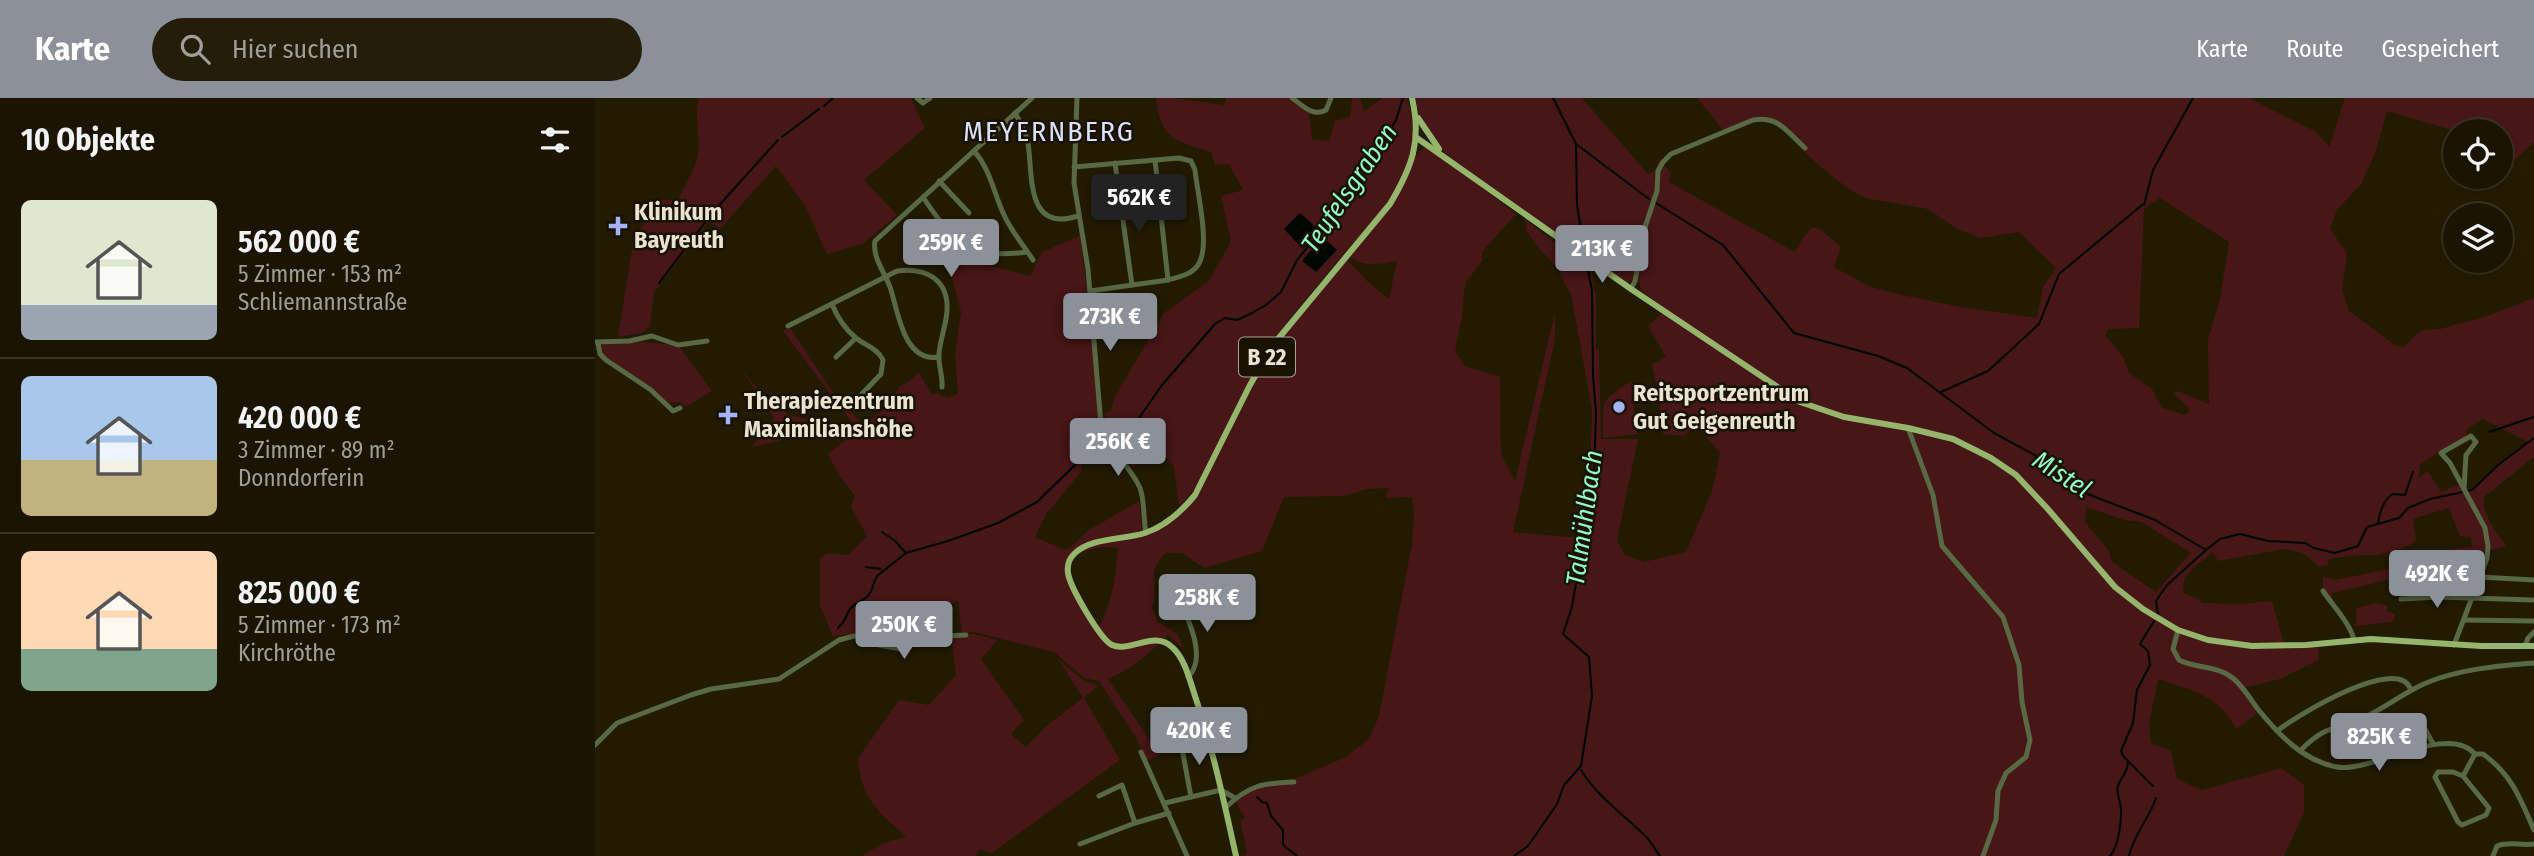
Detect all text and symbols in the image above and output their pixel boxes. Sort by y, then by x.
search box [152,18,642,81]
text: Karte [35,29,110,69]
icon: search [176,30,214,68]
text: Hier suchen [232,34,359,65]
text: Karte [2196,35,2248,63]
text: Route [2286,35,2343,63]
text: Gespeichert [2381,35,2499,63]
district label: MEYERNBERG [963,115,1135,148]
water label: Teufelsgraben [1295,118,1404,259]
map controls [2443,119,2513,273]
button: locate [2443,119,2513,189]
icon: filters [536,121,574,159]
text: 10 Objekte [21,122,155,158]
pin: 562K € [1082,174,1196,234]
text: 562K € [1107,183,1171,211]
place label: Klinikum Bayreuth [634,198,724,254]
button: layers [2443,203,2513,273]
marker: Klinikum Bayreuth [608,216,628,236]
pin: 259K € [894,220,1008,279]
text: 562 000 € [238,224,360,260]
pin: 213K € [1545,226,1659,285]
icon: home [77,228,161,312]
text: 259K € [919,228,983,256]
text: 213K € [1571,234,1633,262]
text: 5 Zimmer · 153 m² [238,260,402,288]
text: Schliemannstraße [238,288,407,316]
pin: 273K € [1053,294,1167,353]
text: 273K € [1079,302,1141,330]
road number: B 22 [1239,338,1295,376]
place label: Reitsportzentrum Gut Geigenreuth [1633,379,1809,435]
place label: Therapiezentrum Maximilianshöhe [744,387,914,443]
marker: Reitsportzentrum Gut Geigenreuth [1611,399,1627,415]
text: 420 000 € [238,400,361,436]
icon: home [77,404,161,488]
marker: Therapiezentrum Maximilianshöhe [718,405,738,425]
pin: 256K € [1061,418,1175,478]
text: 256K € [1086,427,1150,455]
text: 3 Zimmer · 89 m² [238,436,395,464]
water label: Mistel [2027,444,2097,505]
water label: Talmühlbach [1560,448,1609,588]
text: Donndorferin [238,464,364,492]
pin: 492K € [2380,550,2494,610]
text: 492K € [2405,559,2469,587]
pin: 258K € [1150,574,1264,634]
text: 825 000 € [238,575,360,611]
icon: home [77,579,161,663]
text: 258K € [1175,583,1239,611]
pin: 250K € [847,602,961,661]
text: 250K € [872,610,936,638]
text: 5 Zimmer · 173 m² [238,611,401,639]
text: Kirchröthe [238,639,336,667]
pin: 420K € [1142,708,1256,767]
pin: 825K € [2322,714,2436,773]
text: 420K € [1166,716,1232,744]
text: 825K € [2347,722,2411,750]

